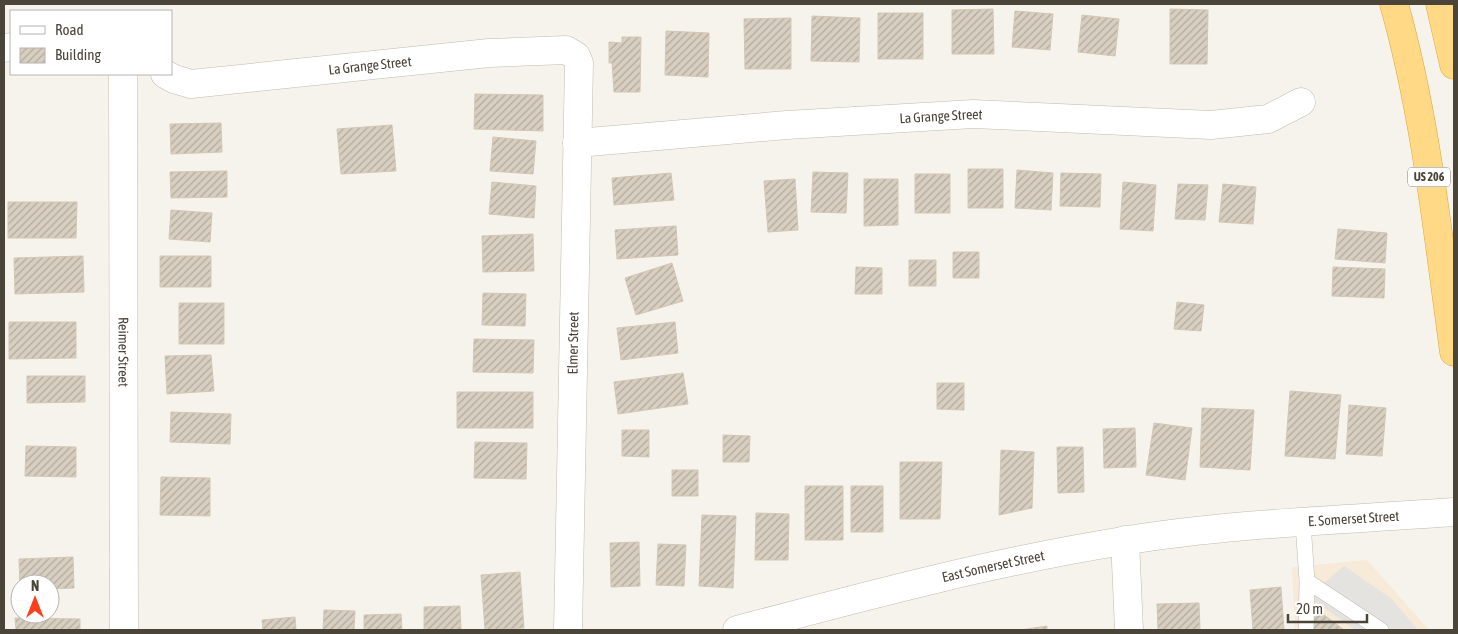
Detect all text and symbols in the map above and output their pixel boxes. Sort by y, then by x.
legend [10,10,172,75]
text: Road [55,21,84,38]
text: Building [55,46,101,63]
street label: La Grange Street [328,53,412,78]
street label: La Grange Street [899,106,983,126]
road number: US 206 [1408,168,1450,186]
street label: Elmer Street [564,311,582,375]
street label: Reimer Street [115,317,132,387]
street label: E. Somerset Street [1307,508,1400,529]
street label: East Somerset Street [940,547,1046,585]
north arrow [10,574,60,624]
text: N [31,578,39,594]
scale bar [1288,592,1367,624]
text: 20 m [1296,600,1323,617]

